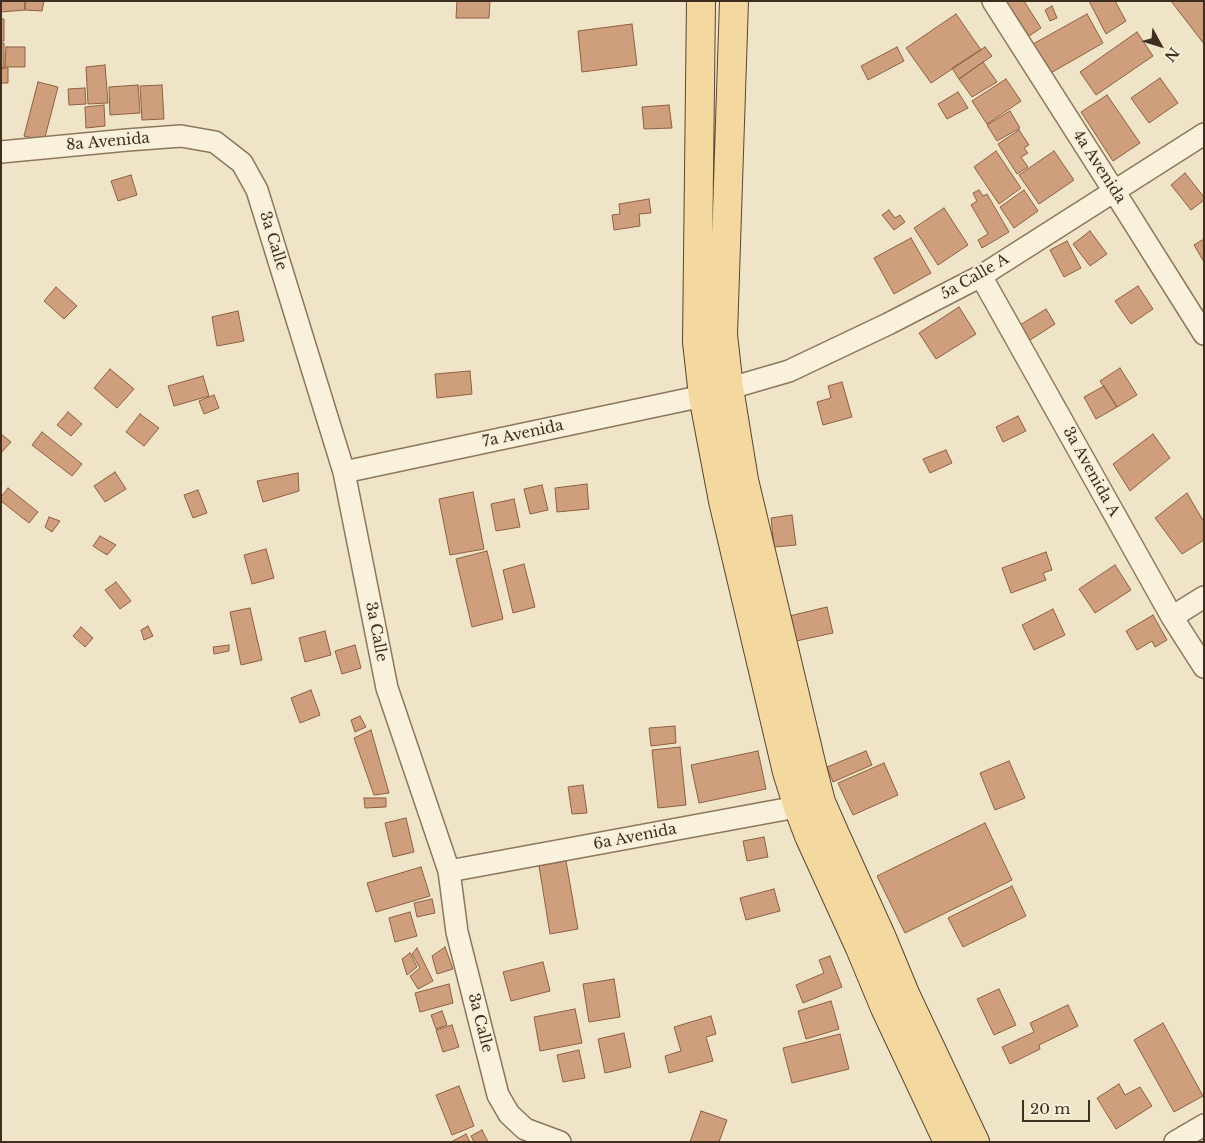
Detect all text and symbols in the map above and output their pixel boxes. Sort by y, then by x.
north arrow [1135,20,1185,70]
text: N [1161,44,1183,65]
street label: 4a Avenida [1069,127,1129,207]
street label: 8a Avenida [66,129,150,155]
street label: 3a Calle [256,209,290,273]
street label: 5a Calle A [938,250,1012,304]
street label: 7a Avenida [481,417,565,451]
street label: 3a Avenida A [1059,424,1123,520]
street label: 3a Calle [361,601,391,663]
street label: 6a Avenida [592,820,678,854]
street label: 3a Calle [464,991,496,1055]
scale bar [1025,1090,1092,1122]
text: 20 m [1030,1099,1070,1118]

